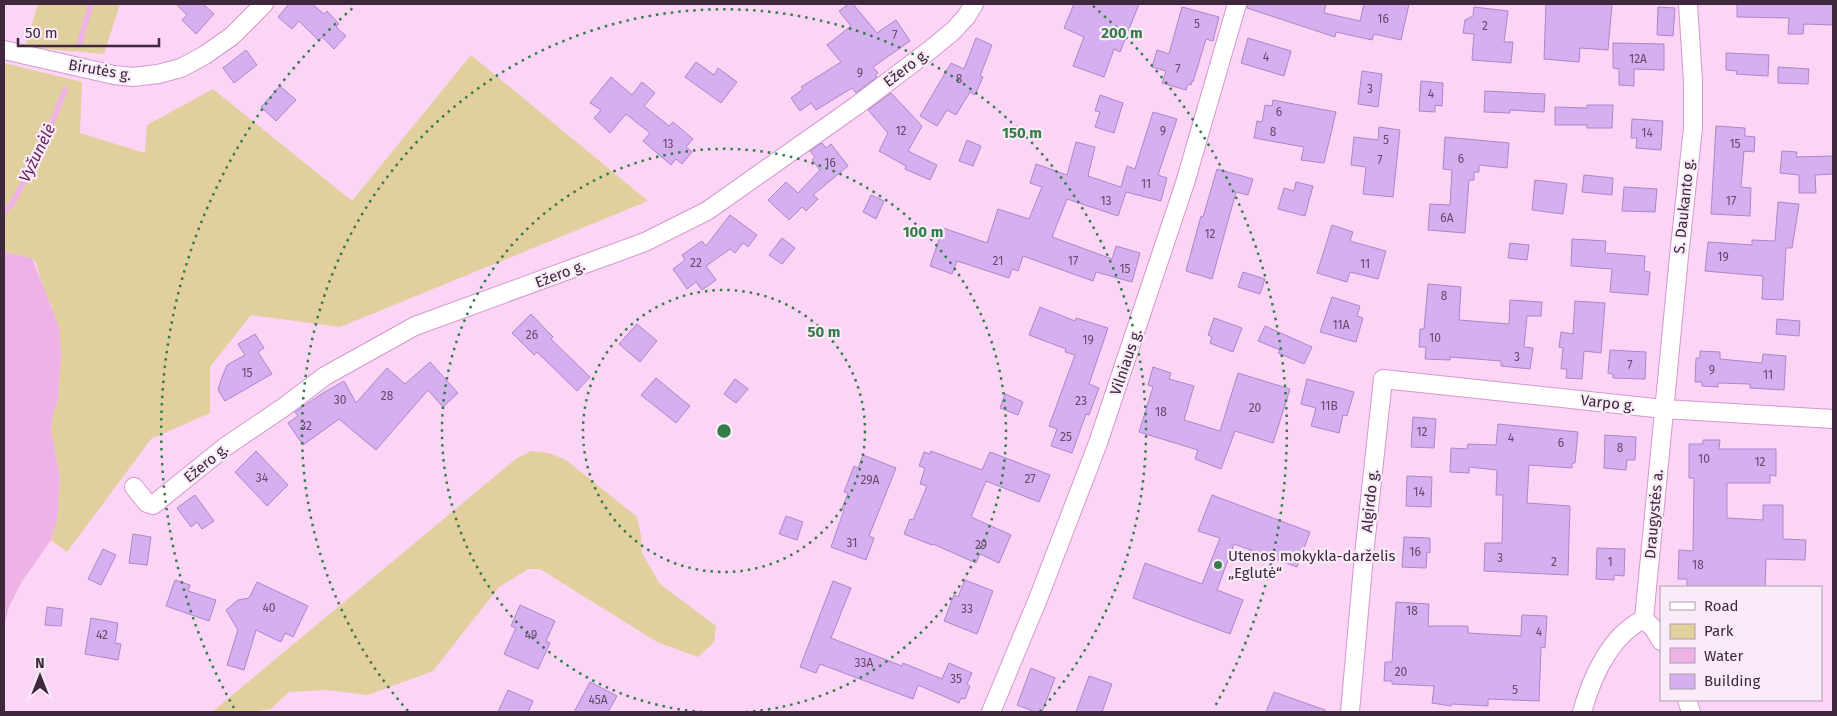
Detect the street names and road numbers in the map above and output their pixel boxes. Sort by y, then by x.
street label: Ežero g. [880,45,932,91]
street label: Birutės g. [67,56,133,84]
street label: S. Daukanto g. [1670,157,1698,255]
street label: Ežero g. [532,256,588,292]
street label: Vilniaus g. [1106,326,1146,398]
street label: Varpo g. [1580,391,1636,415]
street label: Ežero g. [180,440,232,486]
street label: Algirdo g. [1358,468,1382,534]
street label: Draugystės a. [1641,468,1667,560]

